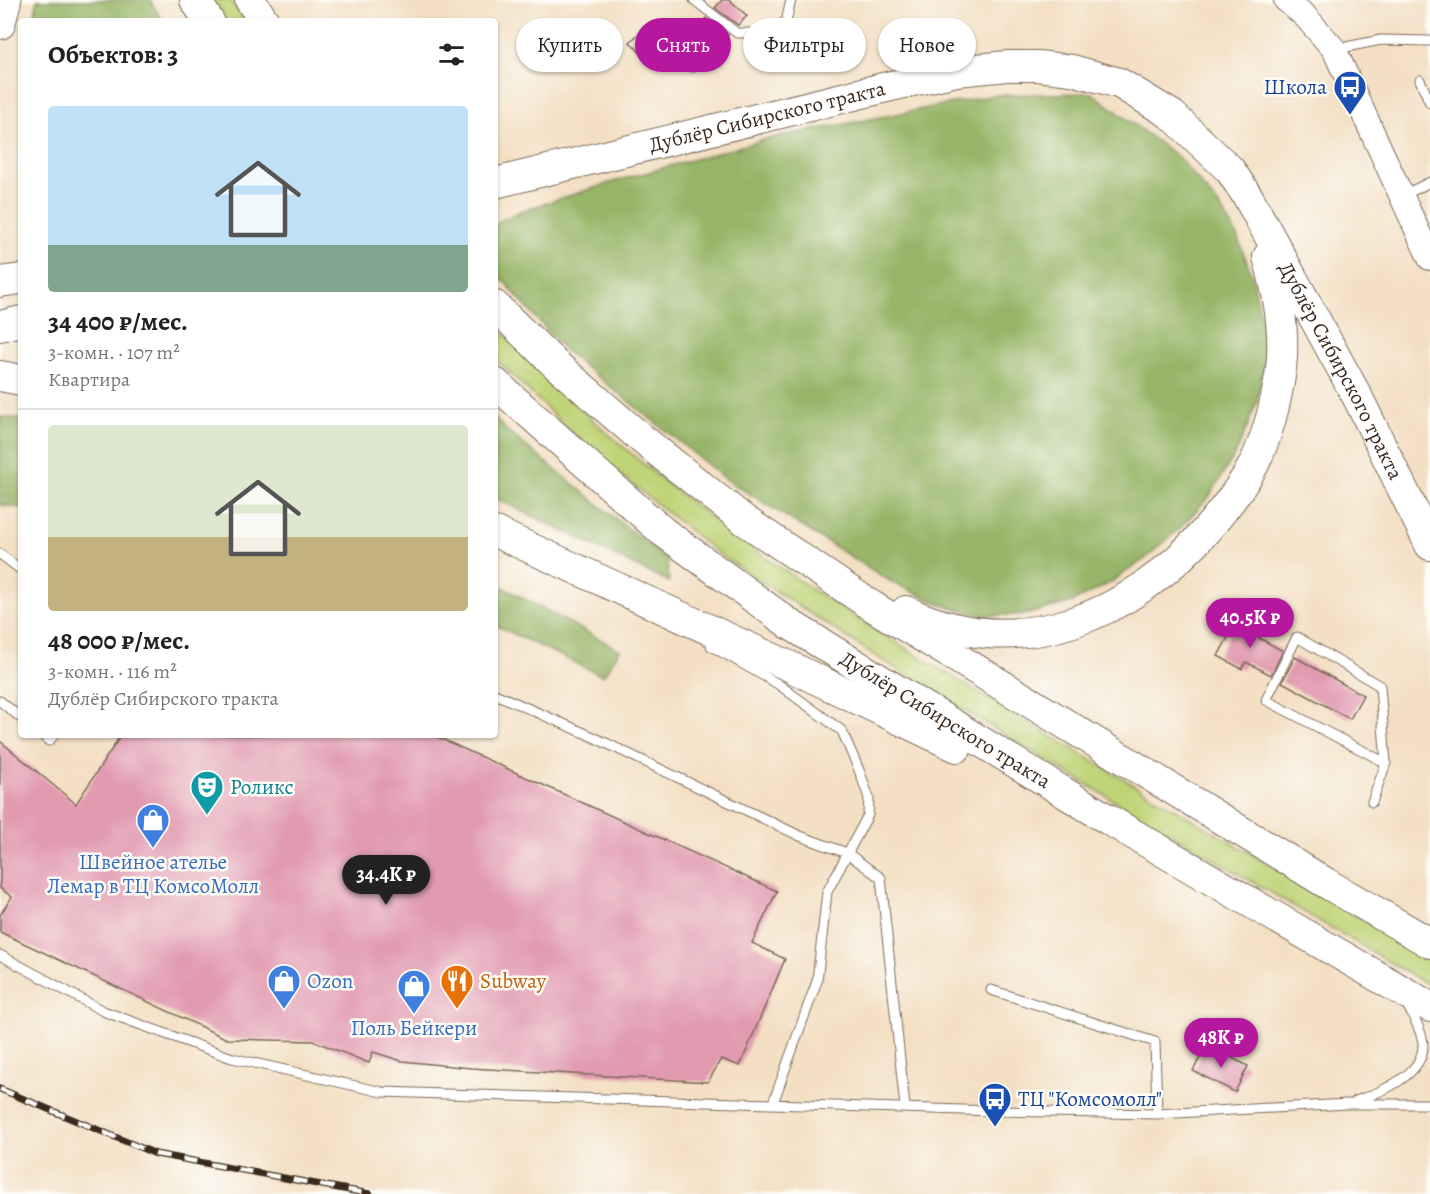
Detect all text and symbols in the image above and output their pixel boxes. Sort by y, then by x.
chip: Купить [516,18,623,72]
chip: Снять [635,18,731,72]
chip: Фильтры [743,18,866,72]
chip: Новое [878,18,976,72]
text: Объектов: 3 [48,37,178,72]
icon: filters [435,38,468,71]
bus stop icon: Школа [1332,69,1368,116]
place label: Школа [1264,73,1327,101]
street label: Дублёр Сибирского тракта [646,74,888,159]
icon: home [204,145,312,253]
street label: Дублёр Сибирского тракта [1272,257,1410,485]
text: 34 400 ₽/мес. [48,304,188,339]
text: 3-комн. · 107 m² [48,339,180,366]
text: Квартира [48,366,130,393]
icon: home [204,464,312,572]
pin: 40.5K ₽ [1195,598,1305,649]
text: 40.5K ₽ [1220,604,1280,631]
text: 48 000 ₽/мес. [48,623,190,658]
street label: Дублёр Сибирского тракта [835,644,1056,795]
text: 3-комн. · 116 m² [48,658,177,685]
text: Дублёр Сибирского тракта [48,685,279,712]
theatre icon: Роликс [189,769,225,816]
place label: Роликс [230,773,294,801]
shop icon: Швейное ателье Лемар в ТЦ КомсоМолл [135,802,171,849]
place label: Швейное ателье Лемар в ТЦ КомсоМолл [47,848,259,900]
pin: 34.4K ₽ [331,855,441,906]
text: 34.4K ₽ [356,861,416,888]
shop icon: Ozon [266,963,302,1010]
restaurant icon: Subway [439,963,475,1010]
place label: Ozon [307,967,353,995]
place label: Subway [480,967,547,995]
shop icon: Поль Бейкери [396,968,432,1015]
place label: Поль Бейкери [351,1014,477,1042]
pin: 48K ₽ [1179,1018,1263,1069]
text: 48K ₽ [1198,1024,1244,1051]
bus stop icon: ТЦ "Комсомолл" [977,1081,1013,1128]
place label: ТЦ "Комсомолл" [1018,1085,1162,1113]

